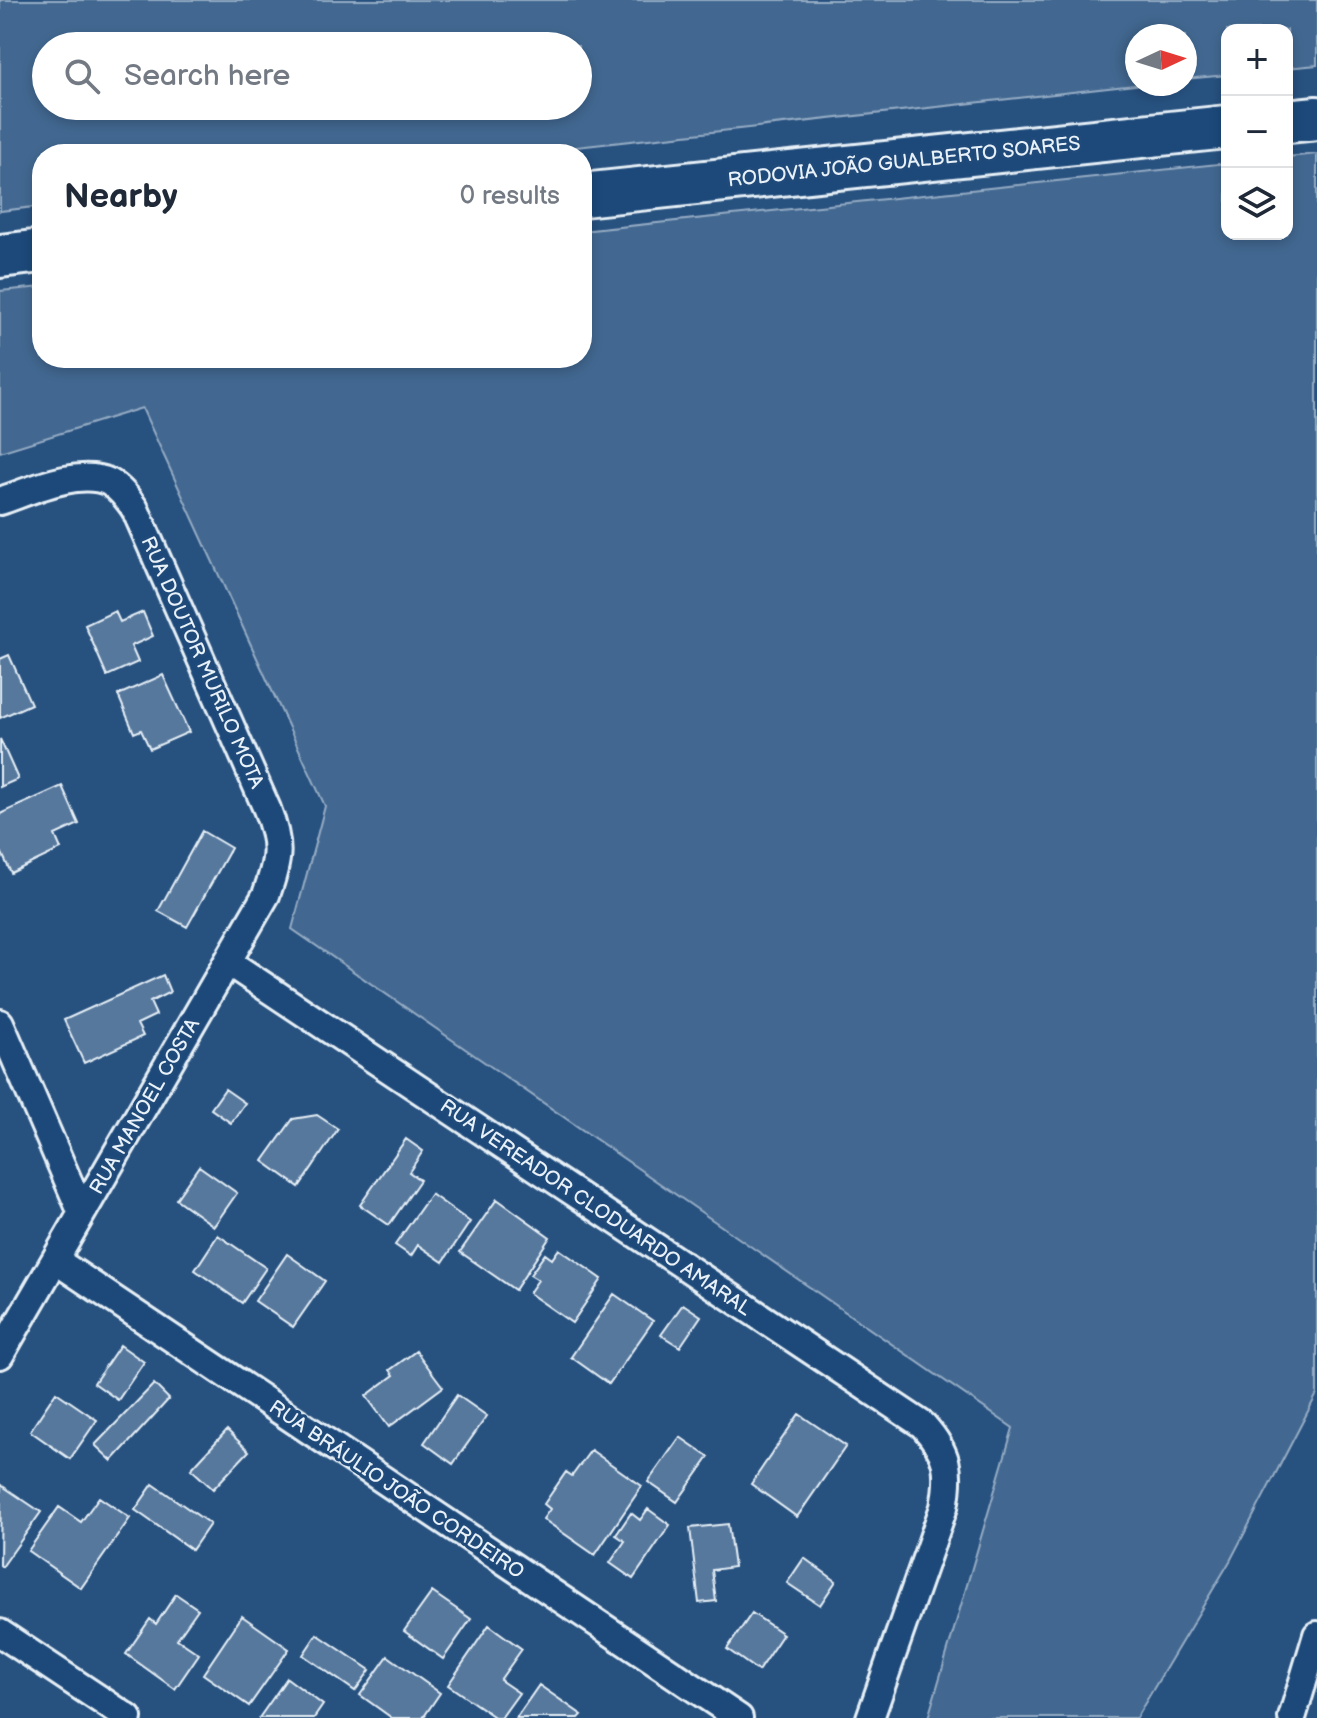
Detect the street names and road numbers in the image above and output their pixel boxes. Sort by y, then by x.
street label: RODOVIA JOÃO GUALBERTO SOARES [727,132,1082,192]
street label: RUA DOUTOR MURILO MOTA [136,533,269,793]
street label: RUA MANOEL COSTA [85,1014,205,1199]
street label: RUA VEREADOR CLODUARDO AMARAL [435,1094,756,1321]
street label: RUA BRÁULIO JOÃO CORDEIRO [265,1395,529,1584]

